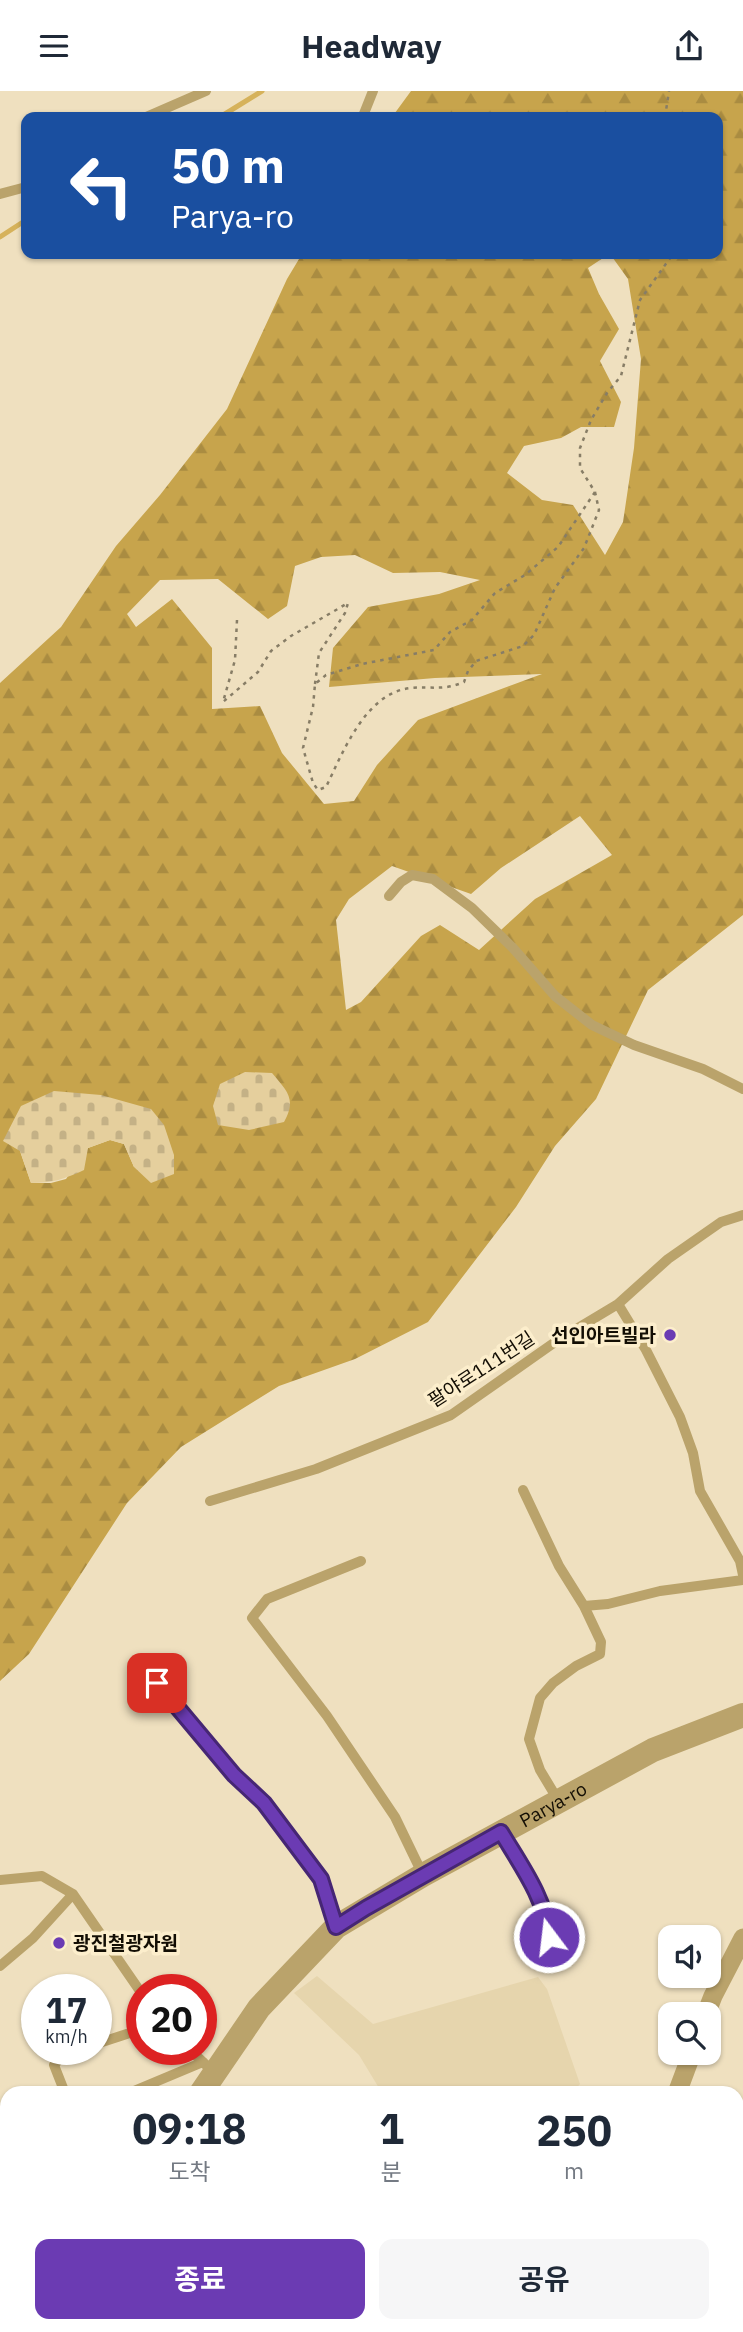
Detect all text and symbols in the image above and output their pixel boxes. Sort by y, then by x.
text: Headway [301,25,442,67]
icon: menu [35,27,73,65]
icon: share [670,27,708,65]
text: 50 m [171,133,285,196]
icon: left [56,140,147,231]
text: Parya-ro [171,195,294,237]
place label: 선인아트빌라 [551,1323,657,1347]
street label: 팔야로111번길 [423,1326,539,1412]
marker: 선인아트빌라 [662,1327,678,1343]
pin [127,1653,187,1713]
icon: arrive [138,1664,176,1702]
street label: Parya-ro [515,1776,591,1832]
position arrow [512,1900,586,1974]
map controls [658,1925,721,2065]
button: sound [658,1925,721,1988]
place label: 광진철광자원 [73,1931,178,1955]
marker: 광진철광자원 [51,1935,67,1951]
speed limit sign: 20 [126,1974,217,2065]
text: 17 [45,1987,88,2033]
button: search [658,2002,721,2065]
text: km/h [45,2025,88,2048]
text: 09:18 [132,2101,247,2156]
text: 1 [379,2101,404,2156]
text: 250 [536,2103,612,2158]
text: m [564,2155,584,2185]
text: 도착 [168,2156,211,2186]
text: 분 [381,2156,402,2186]
button: 종료 [35,2239,365,2319]
button: 공유 [379,2239,709,2319]

